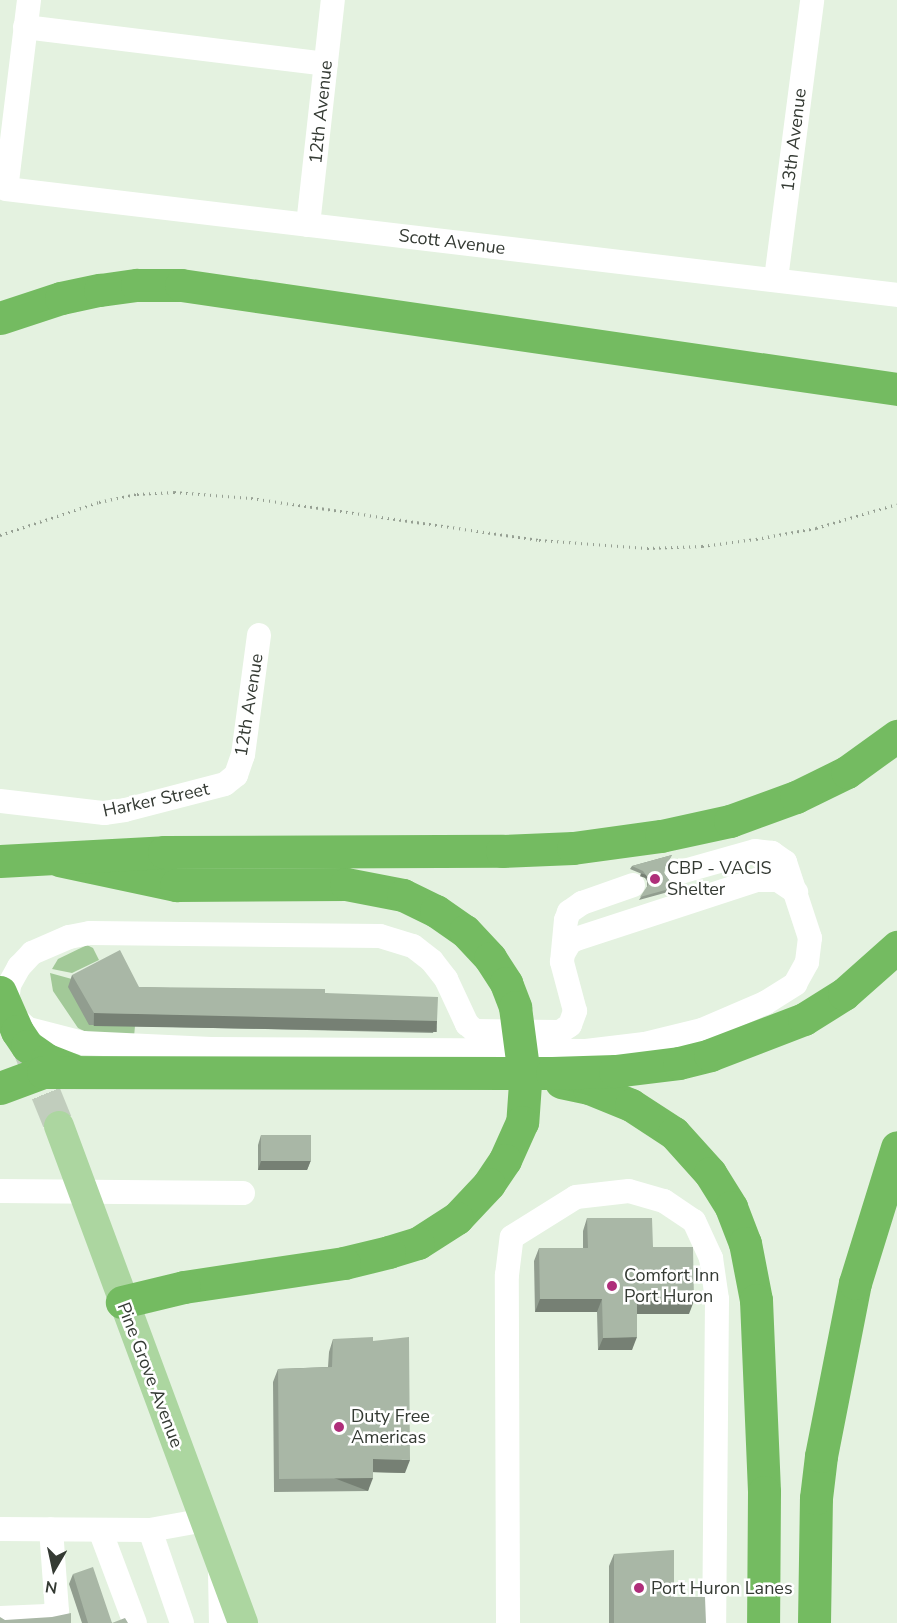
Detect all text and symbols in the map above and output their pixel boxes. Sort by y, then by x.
street label: 12th Avenue [305,59,337,165]
street label: 13th Avenue [777,87,811,193]
street label: Scott Avenue [397,225,507,259]
street label: 12th Avenue [230,652,268,758]
street label: Harker Street [101,778,211,822]
place label: CBP - VACIS Shelter [667,858,772,900]
marker: CBP - VACIS Shelter [648,872,662,886]
place label: Comfort Inn Port Huron [624,1265,720,1308]
marker: Comfort Inn Port Huron [605,1279,619,1293]
street label: Pine Grove Avenue [112,1299,188,1451]
place label: Duty Free Americas [351,1406,430,1448]
marker: Duty Free Americas [332,1420,346,1434]
north arrow [24,1539,84,1599]
text: N [44,1575,59,1599]
place label: Port Huron Lanes [651,1577,793,1599]
marker: Port Huron Lanes [632,1581,646,1595]

